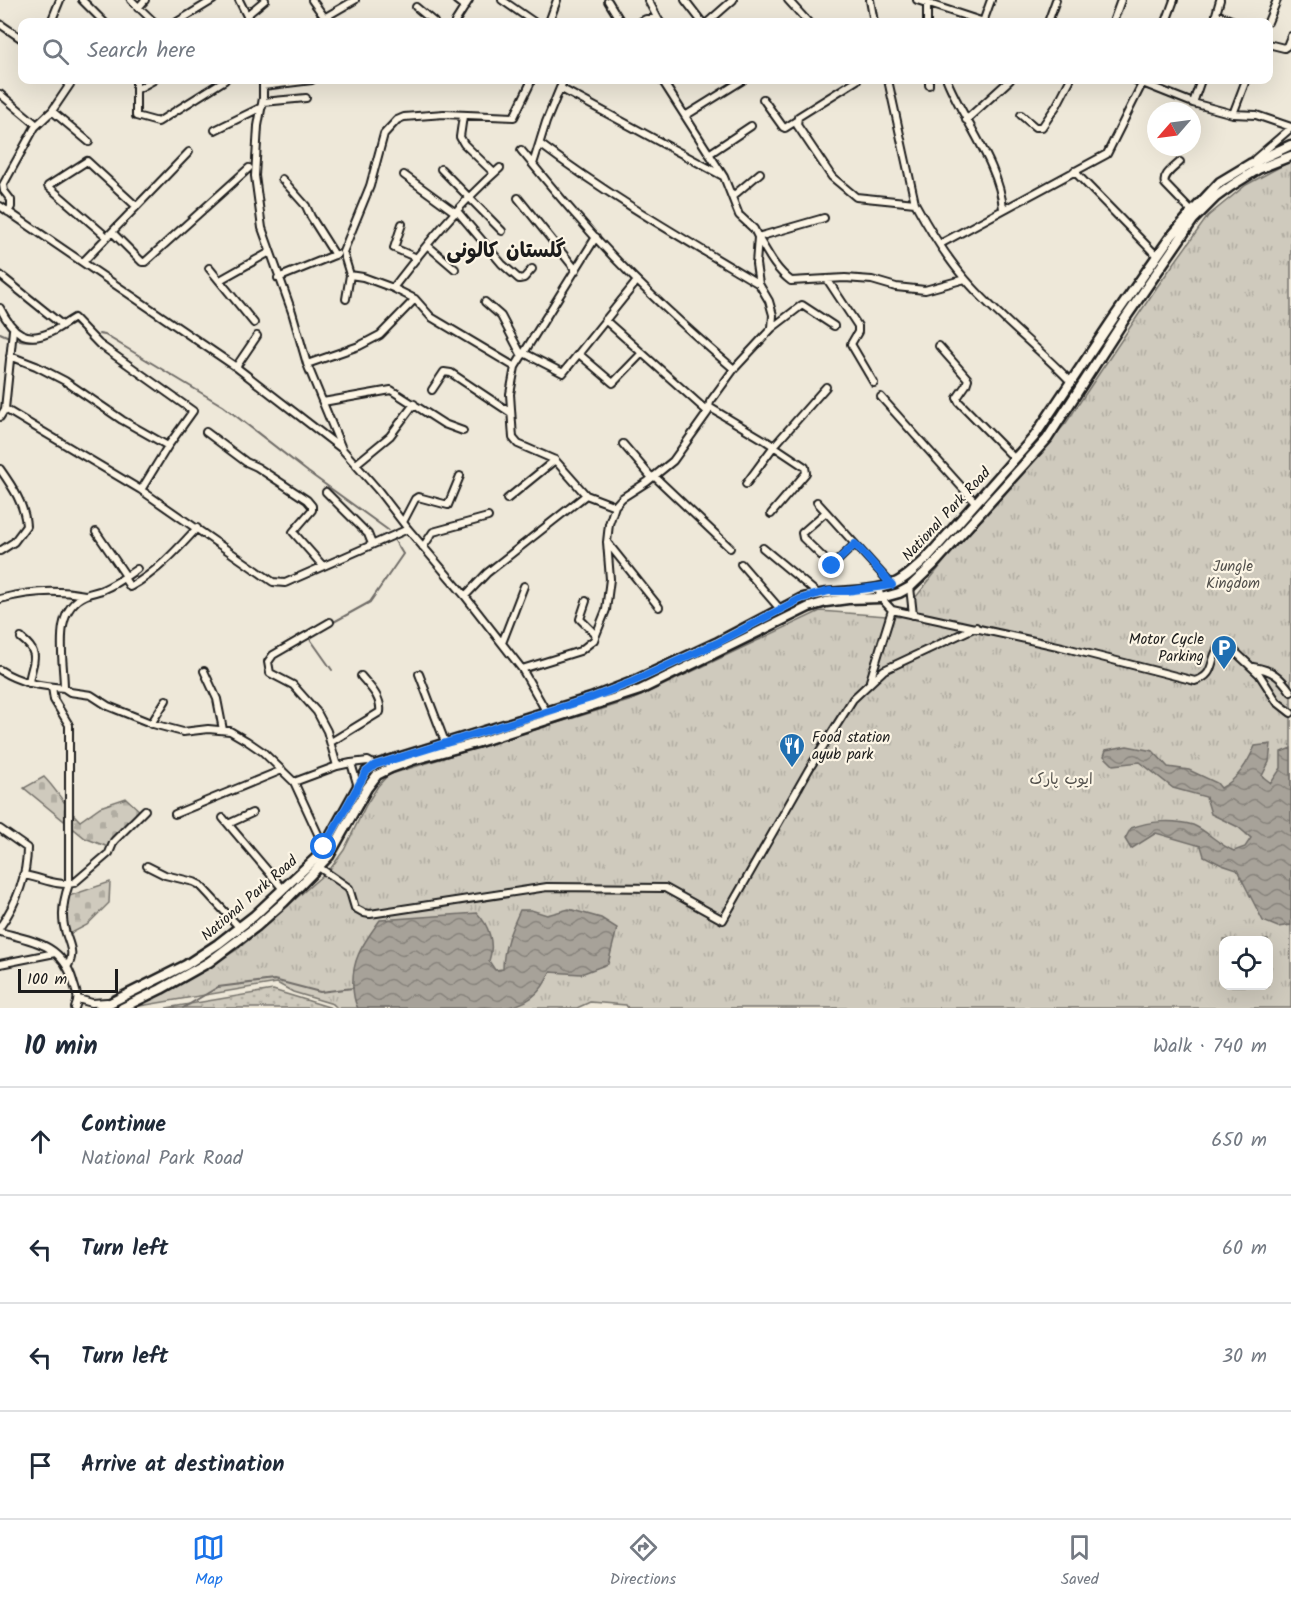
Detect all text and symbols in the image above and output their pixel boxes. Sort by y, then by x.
search box [18,18,1273,84]
text: Search here [87,34,195,69]
icon: search [39,35,72,68]
north arrow [1147,102,1201,156]
district label: گلستان کالونی [446,235,566,268]
street label: National Park Road [897,462,997,567]
route end [818,552,844,578]
park label: Jungle Kingdom [1206,555,1260,596]
place label: Motor Cycle Parking [1129,628,1204,669]
parking icon: Motor Cycle Parking [1209,633,1239,671]
place label: Food station ayub park [812,726,890,767]
restaurant icon: Food station ayub park [777,731,807,769]
park label: ایوب پارک [1029,768,1093,792]
route start [310,833,336,859]
street label: National Park Road [196,850,304,948]
map controls [1219,936,1273,990]
button: locate [1219,936,1273,990]
scale bar [18,966,118,994]
text: 100 m [27,967,67,992]
text: 10 min [24,1026,98,1068]
text: Walk · 740 m [1153,1031,1267,1063]
text: Continue [81,1108,166,1143]
icon: ahead [24,1125,57,1158]
text: 650 m [1211,1125,1267,1157]
text: National Park Road [81,1143,243,1175]
text: Turn left [81,1232,168,1267]
icon: left [24,1233,57,1266]
text: 60 m [1222,1233,1267,1265]
text: Turn left [81,1340,168,1375]
icon: left [24,1341,57,1374]
text: 30 m [1222,1341,1267,1373]
text: Arrive at destination [81,1448,284,1483]
icon: arrive [24,1449,57,1482]
tab: Map [192,1531,225,1592]
tab: Directions [610,1531,676,1592]
tab: Saved [1061,1531,1099,1592]

